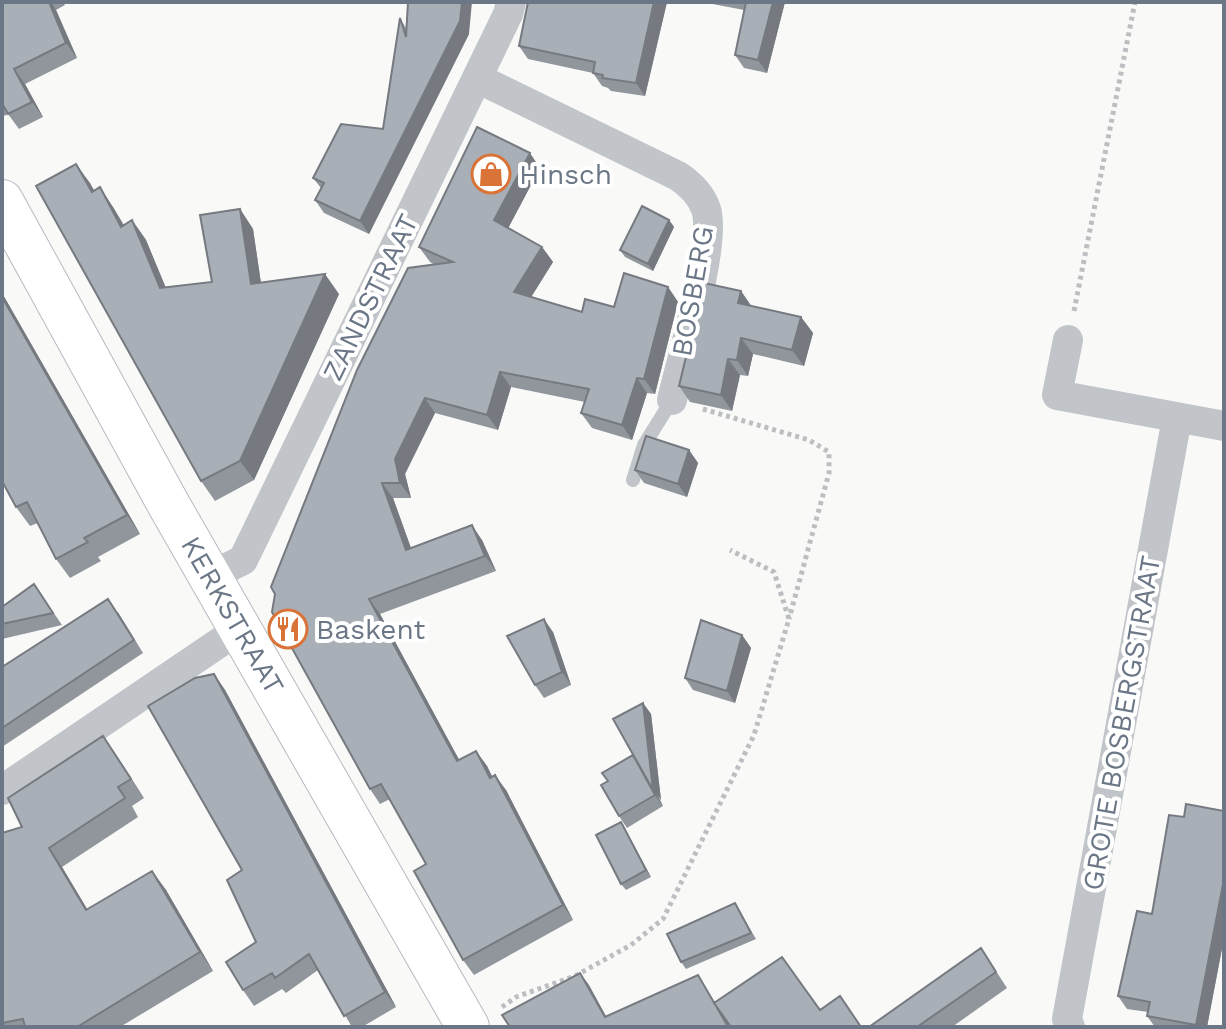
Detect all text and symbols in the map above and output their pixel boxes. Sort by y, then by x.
shop icon: Hinsch [470,153,512,195]
place label: Hinsch [519,158,612,191]
street label: ZANDSTRAAT [316,209,425,386]
street label: BOSBERG [665,223,720,359]
street label: KERKSTRAAT [174,531,291,700]
street label: GROTE BOSBERGSTRAAT [1076,553,1167,893]
restaurant icon: Baskent [267,608,309,650]
place label: Baskent [316,613,426,646]

